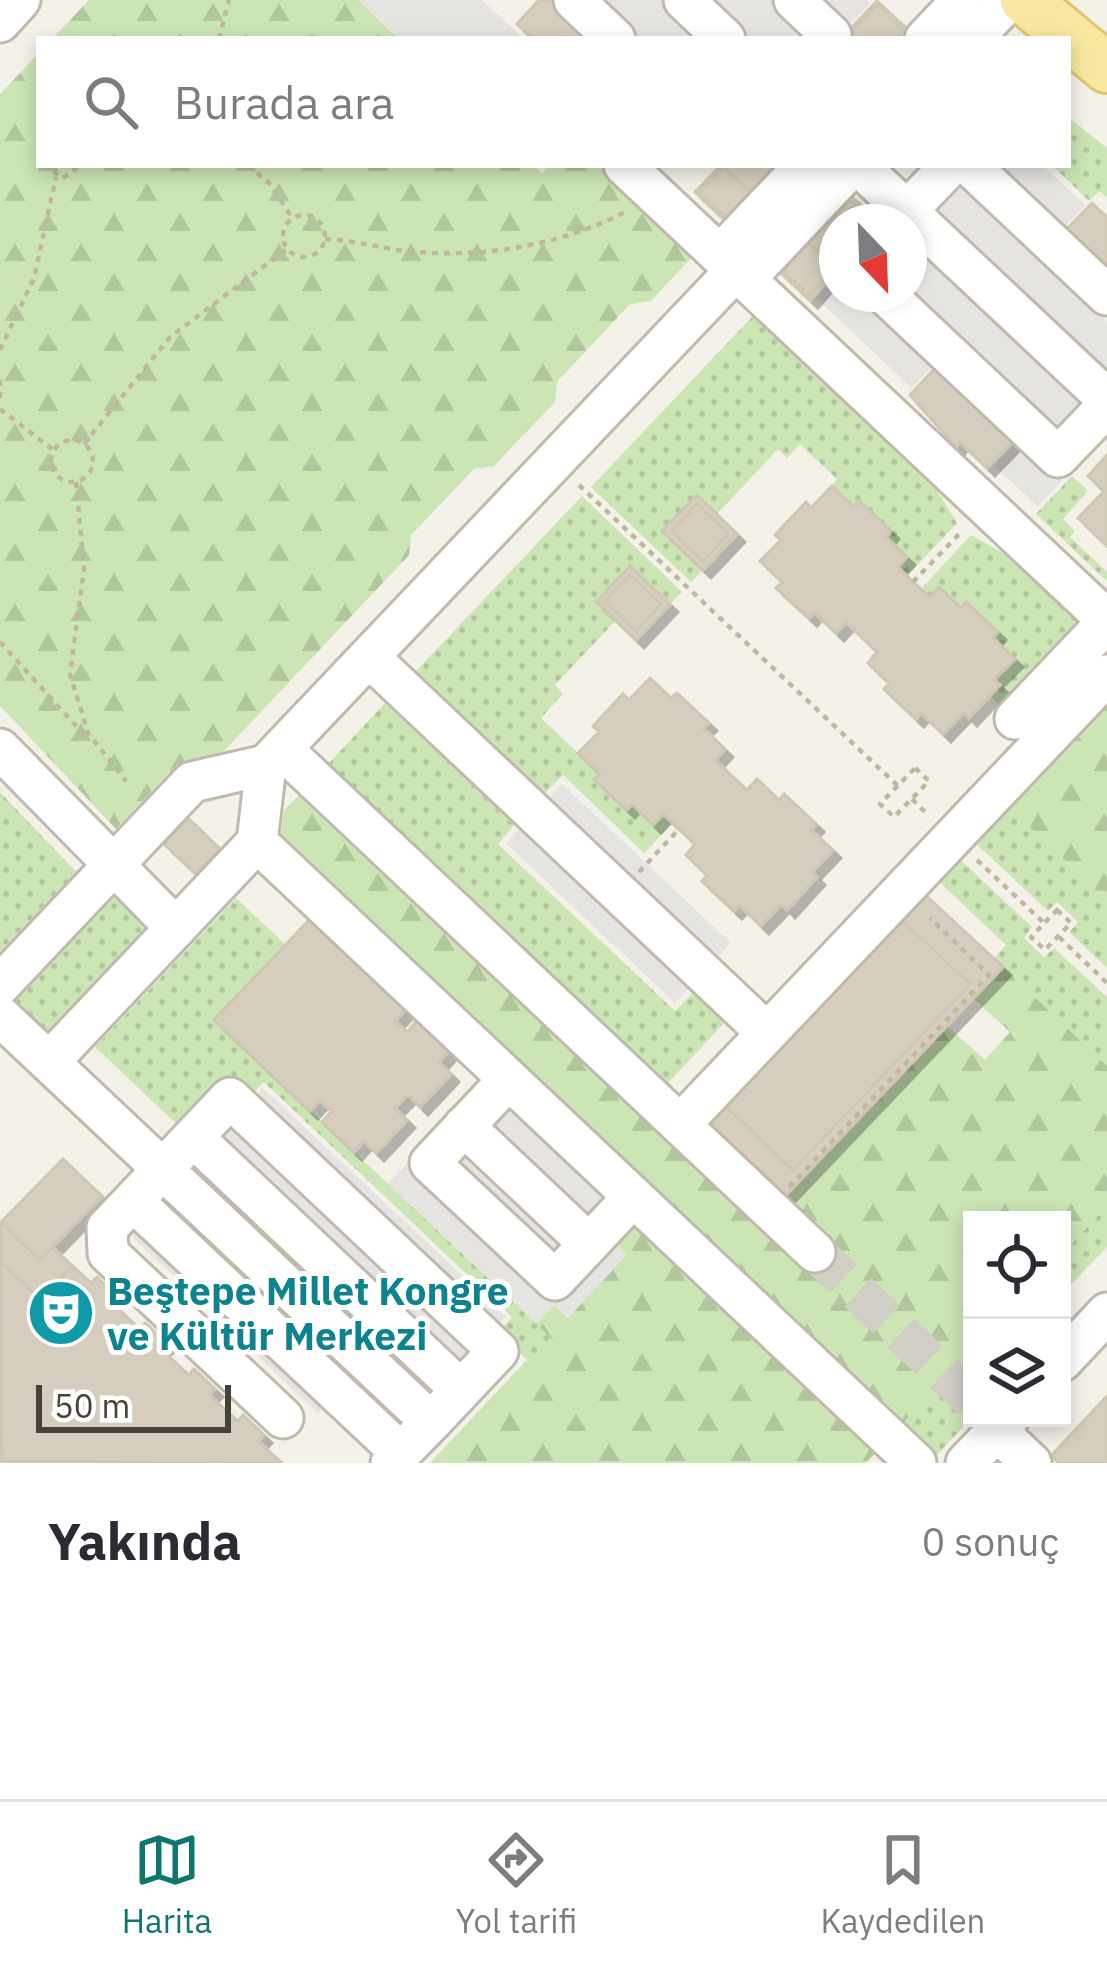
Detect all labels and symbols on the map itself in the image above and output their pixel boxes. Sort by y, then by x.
north arrow [819,204,927,312]
place label: Beştepe Millet Kongre ve Kültür Merkezi [107,1265,509,1361]
theatre icon: Beştepe Millet Kongre ve Kültür Merkezi [26,1278,96,1348]
scale bar [36,1379,231,1432]

